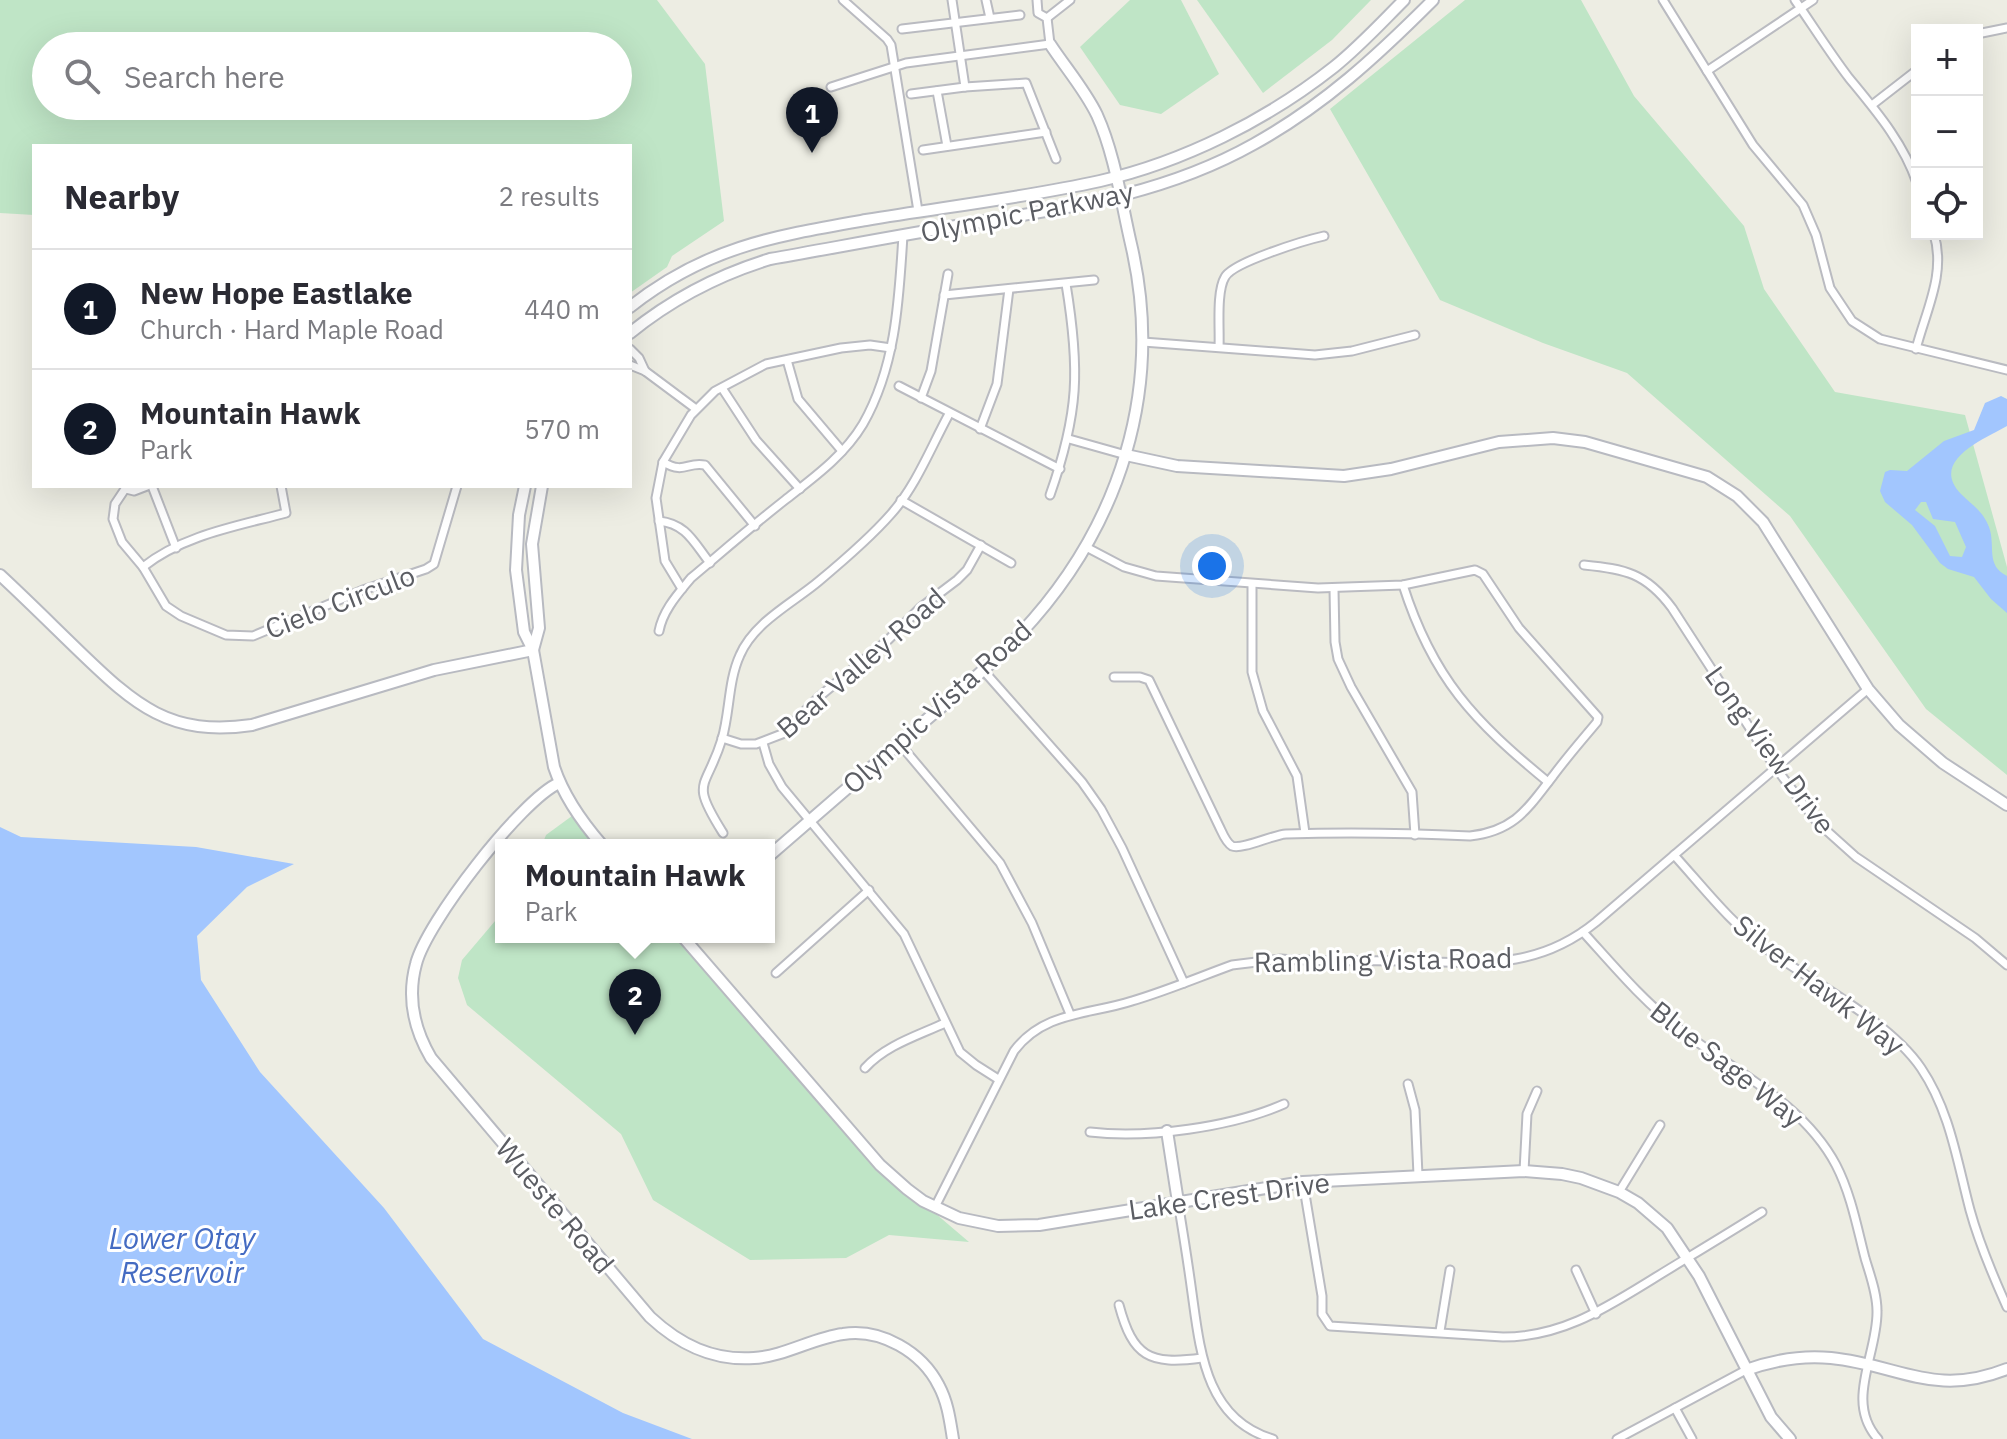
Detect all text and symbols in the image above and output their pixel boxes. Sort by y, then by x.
map controls [1911,24,1983,240]
button: + [1911,24,1983,96]
search box [32,32,632,120]
icon: search [60,54,104,98]
text: Search here [124,57,285,96]
pin: 1 [786,87,838,153]
button: − [1911,96,1983,168]
button: locate [1911,168,1983,240]
street label: Olympic Parkway [917,173,1137,250]
text: Nearby [64,174,179,218]
text: 2 results [498,179,600,213]
text: New Hope Eastlake [140,273,413,312]
text: 1 [82,292,98,326]
text: 440 m [524,292,600,326]
text: Church · Hard Maple Road [140,312,444,346]
text: Mountain Hawk [140,393,361,432]
text: 2 [82,412,98,446]
text: 570 m [524,412,600,446]
text: Park [140,432,193,466]
your location [1192,546,1232,586]
street label: Cielo Circulo [260,556,420,647]
street label: Bear Valley Road [769,579,953,746]
street label: Olympic Vista Road [834,612,1039,802]
street label: Long View Drive [1697,658,1844,841]
popup [495,839,775,943]
text: Mountain Hawk [525,855,745,894]
text: Park [525,894,577,928]
street label: Silver Hawk Way [1726,906,1912,1063]
street label: Rambling Vista Road [1253,939,1513,980]
pin: 2 [609,969,661,1035]
street label: Blue Sage Way [1643,992,1812,1135]
street label: Wueste Road [488,1130,623,1281]
street label: Lake Crest Drive [1126,1163,1332,1228]
water label: Lower Otay Reservoir [109,1218,257,1291]

